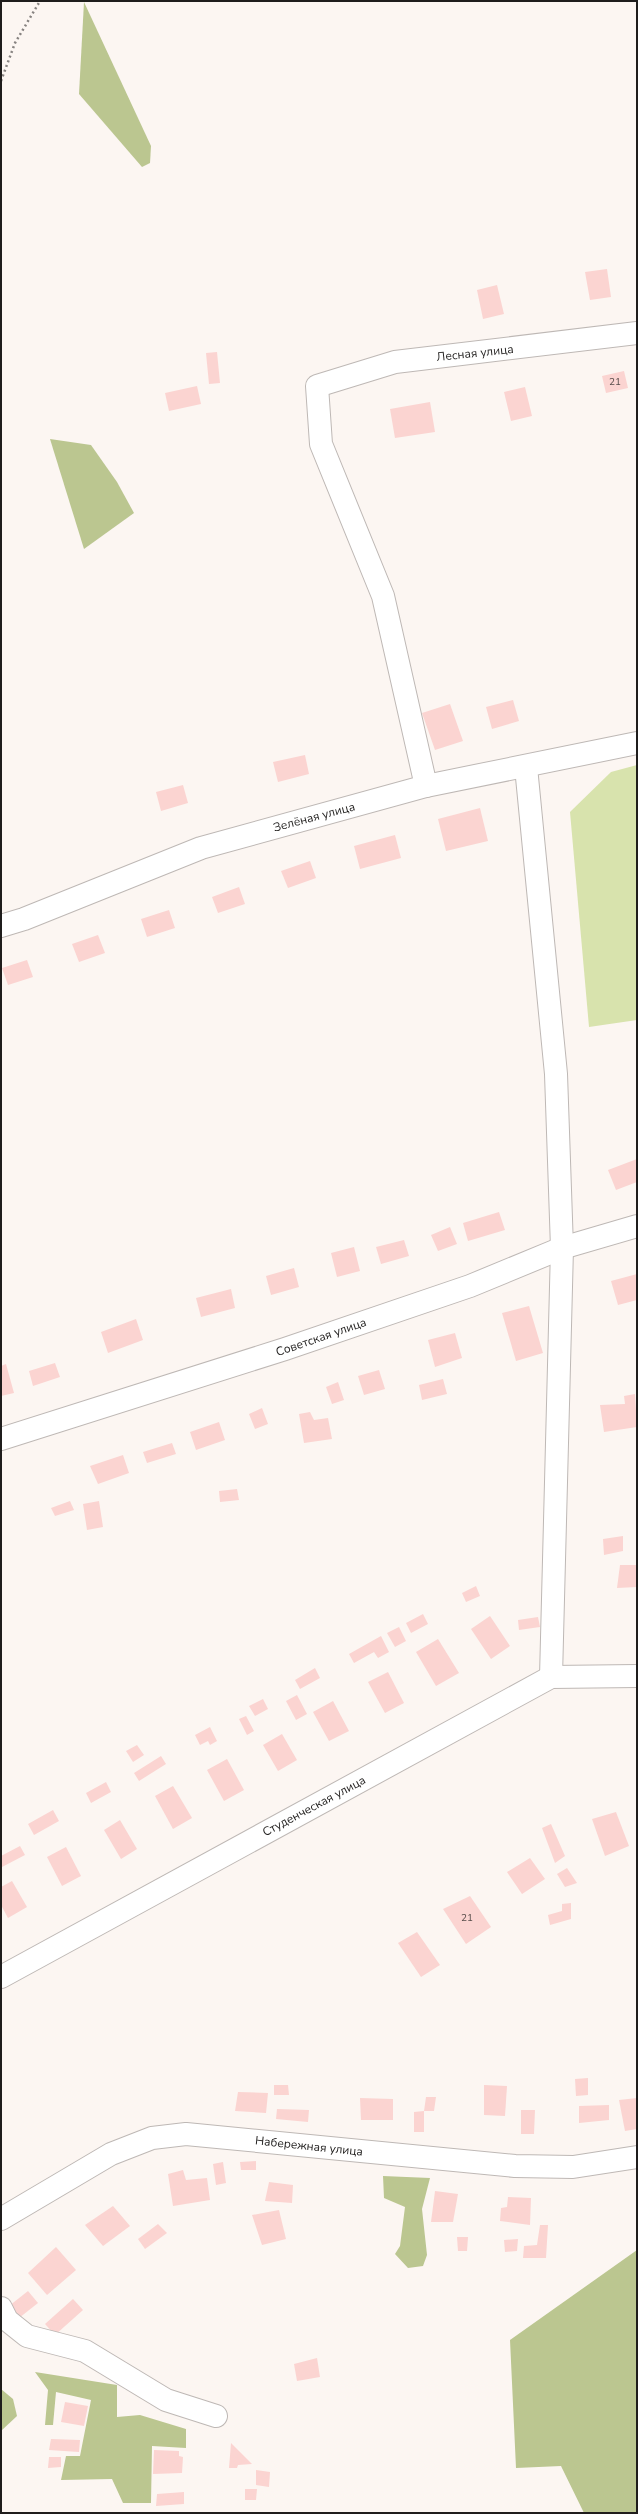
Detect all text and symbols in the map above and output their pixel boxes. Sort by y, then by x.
street label: Лесная улица [436,341,514,365]
house number: 21 [609,375,621,389]
street label: Зелёная улица [271,798,357,836]
street label: Советская улица [274,1314,368,1360]
street label: Студенческая улица [260,1772,368,1840]
house number: 21 [461,1911,473,1925]
street label: Набережная улица [254,2132,364,2160]

